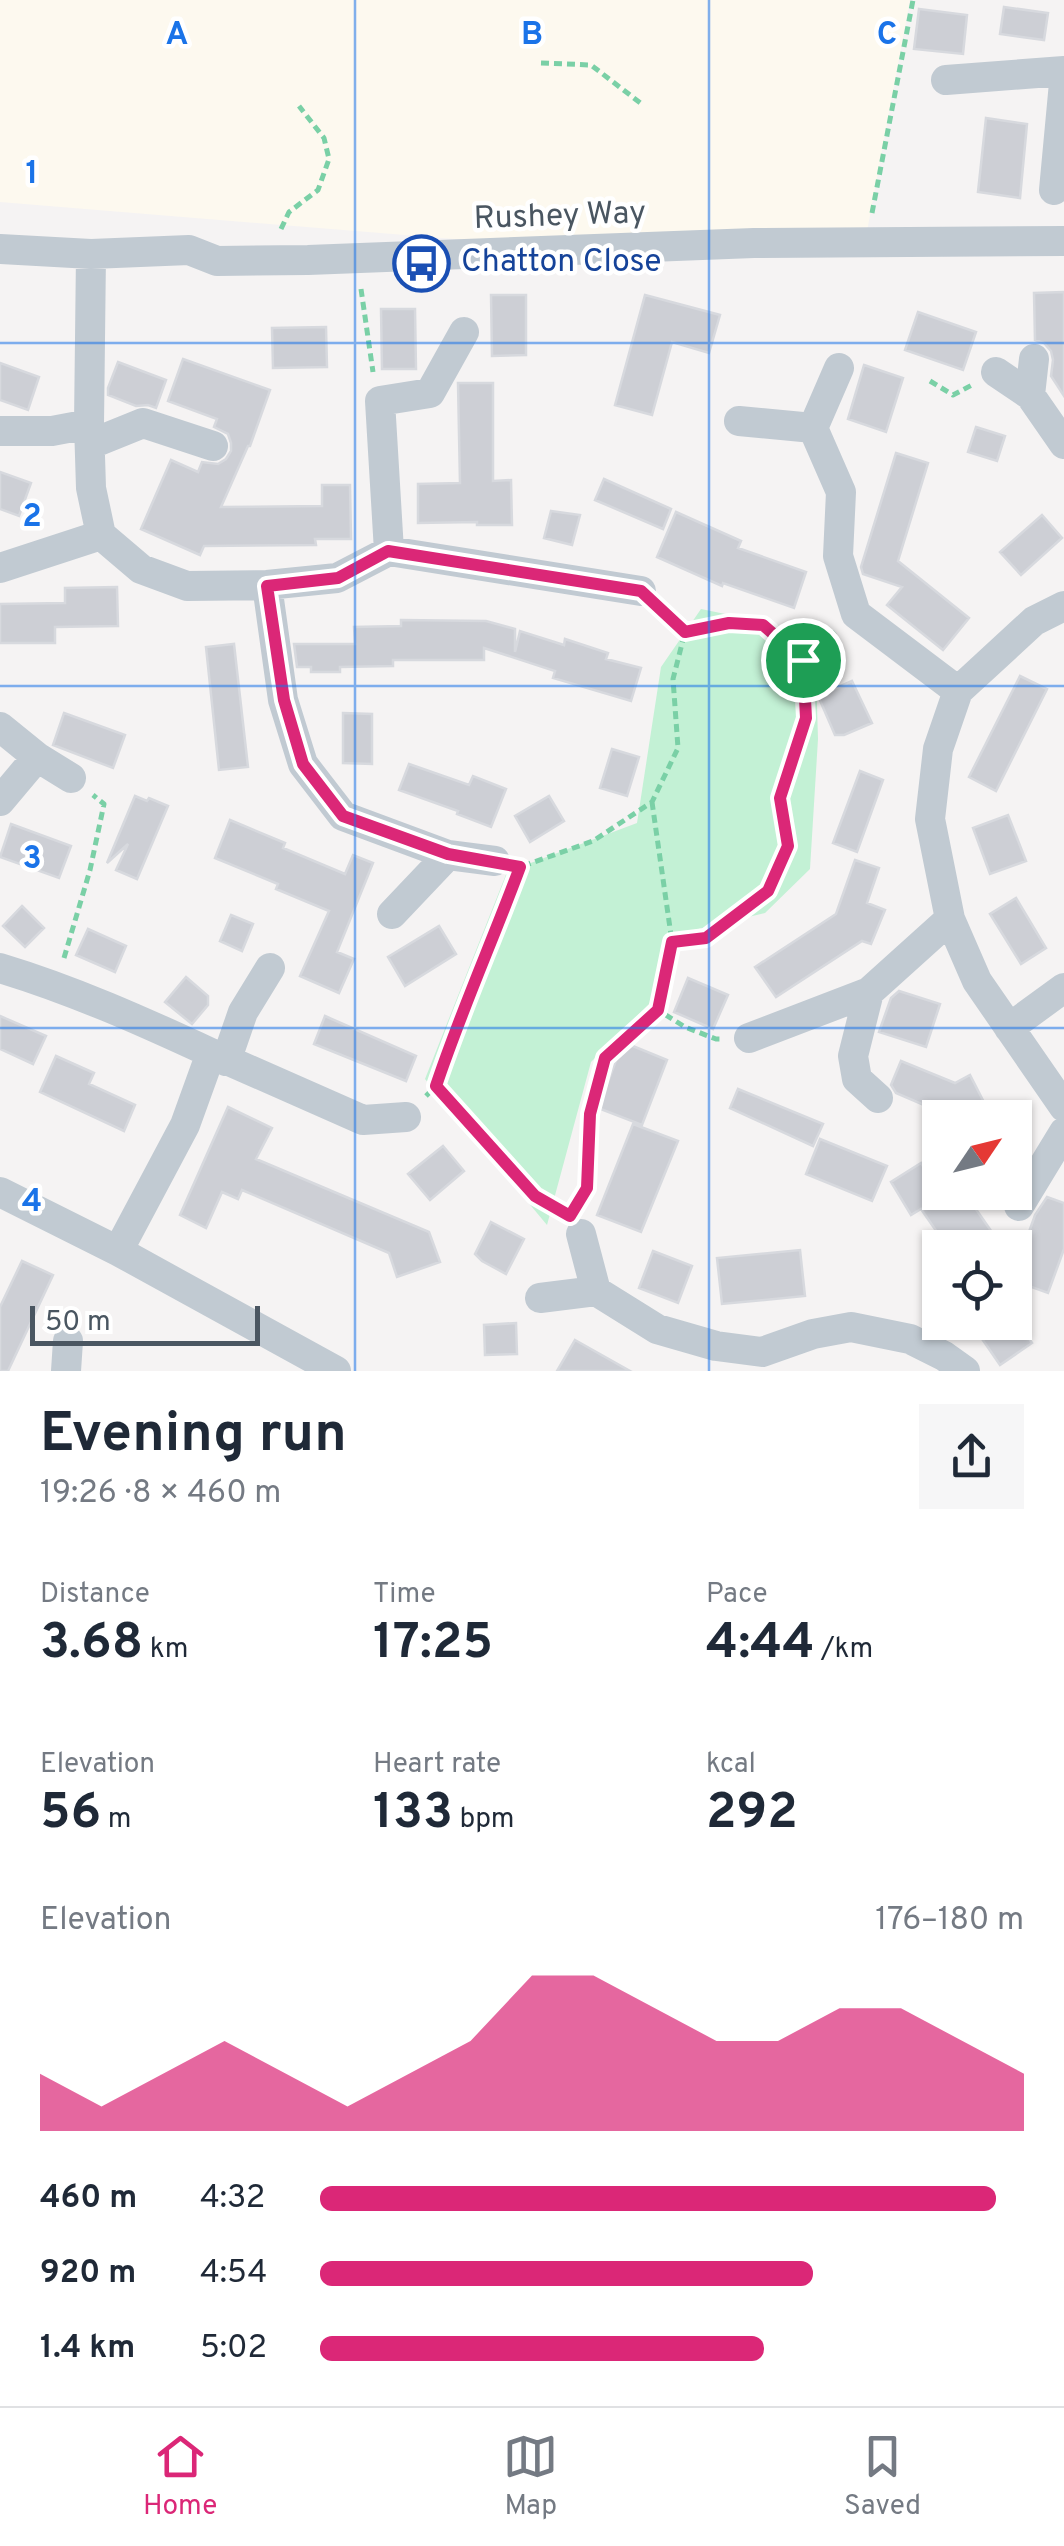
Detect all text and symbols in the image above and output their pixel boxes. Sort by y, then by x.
text: A [166,16,188,56]
text: B [521,16,543,56]
text: C [877,16,897,56]
text: 1 [26,155,38,195]
street label: Rushey Way [473,194,647,240]
bus stop icon: Chatton Close [392,233,452,293]
place label: Chatton Close [461,243,661,283]
text: 2 [22,498,42,538]
pin [761,618,846,703]
icon: arrive [776,633,831,688]
text: 3 [22,840,42,880]
north arrow [922,1100,1032,1210]
map controls [922,1100,1032,1340]
text: 4 [22,1183,42,1223]
button: locate [922,1230,1032,1340]
scale bar [30,1301,260,1346]
text: 50 m [45,1305,111,1341]
text: Evening run [40,1401,347,1471]
button: share [919,1404,1024,1509]
text: 19:26 · 8 × 460 m [40,1474,281,1514]
text: Distance [40,1577,150,1613]
text: Time [373,1577,436,1613]
text: Pace [706,1577,768,1613]
text: 3.68 [40,1613,143,1676]
text: 17:25 [373,1613,493,1676]
text: 4:44 [706,1613,815,1676]
text: km [143,1632,189,1668]
text: /km [815,1632,873,1668]
text: Elevation [40,1747,155,1783]
text: Heart rate [373,1747,501,1783]
text: kcal [706,1747,756,1783]
text: 56 [40,1783,101,1846]
text: 133 [373,1783,453,1846]
text: 292 [706,1783,798,1846]
text: m [101,1802,132,1838]
text: bpm [453,1802,515,1838]
text: Elevation [40,1901,172,1941]
text: 176–180 m [875,1901,1024,1941]
text: 460 m [40,2179,137,2219]
text: 4:32 [200,2179,265,2219]
text: 920 m [40,2254,136,2294]
text: 4:54 [200,2254,267,2294]
text: 1.4 km [40,2329,135,2369]
text: 5:02 [200,2329,267,2369]
tab: Home [143,2429,217,2525]
tab: Map [503,2429,558,2525]
tab: Saved [844,2429,921,2525]

